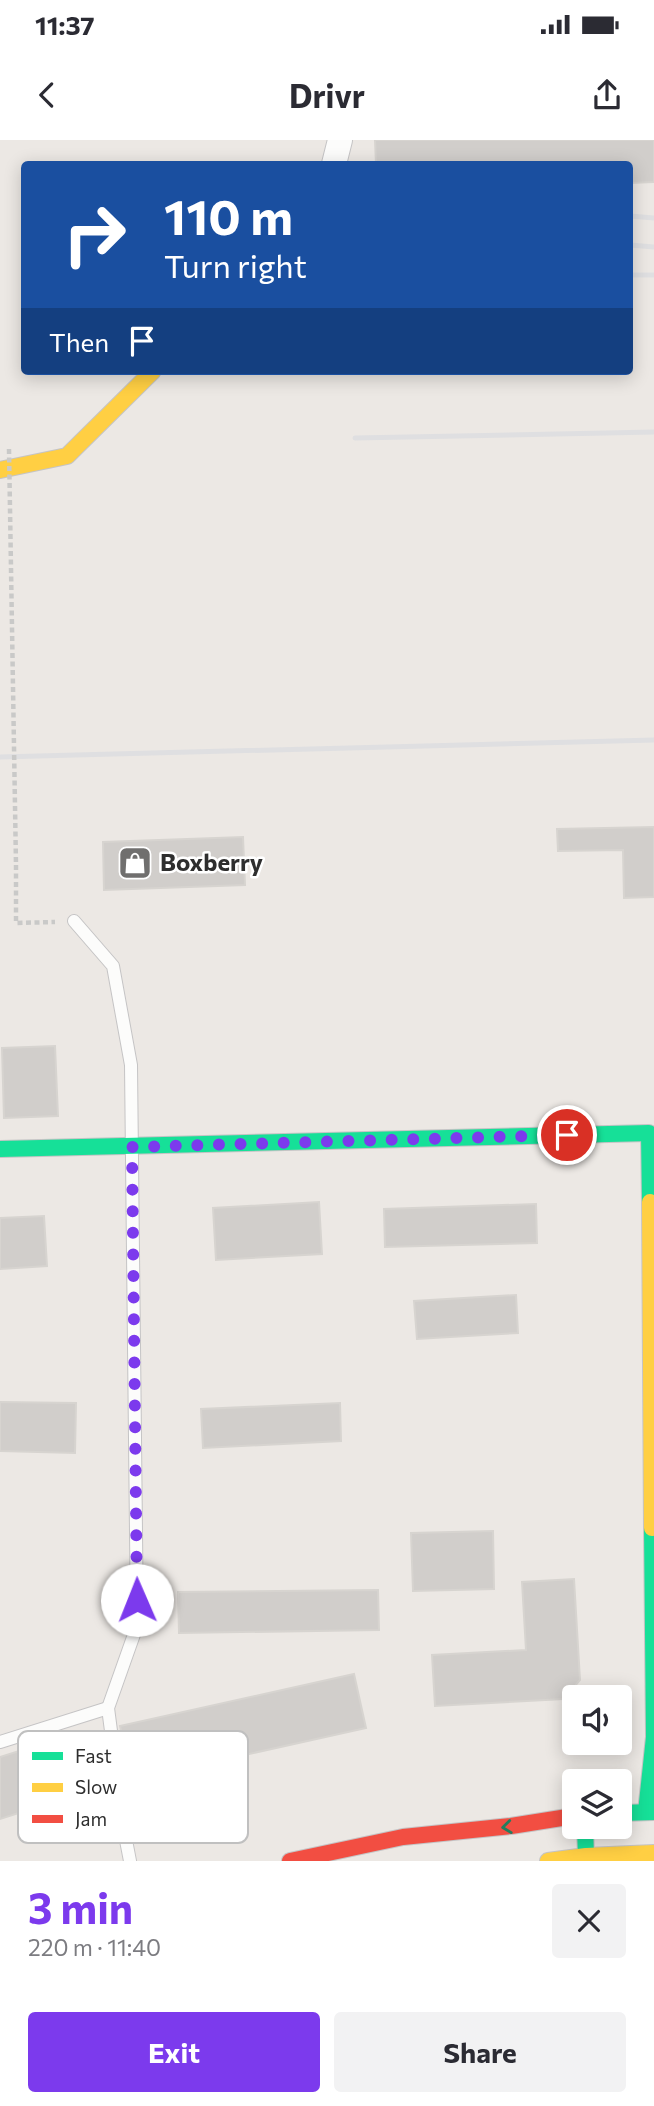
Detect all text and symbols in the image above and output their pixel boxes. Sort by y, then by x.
text: 11:37 [35,9,95,40]
text: Drivr [289,75,365,115]
icon: back [28,76,66,114]
icon: share [588,76,626,114]
text: 110 m [164,185,293,245]
icon: right [49,189,140,280]
text: Turn right [164,245,307,285]
icon: arrive [123,322,161,360]
text: Then [49,326,109,357]
shop icon: Boxberry [116,844,154,882]
place label: Boxberry [160,847,263,876]
pin [537,1105,597,1165]
icon: arrive [548,1116,586,1154]
position arrow [100,1563,174,1637]
map controls [562,1685,632,1839]
button: sound [562,1685,632,1755]
legend [18,1731,248,1843]
text: Fast [75,1744,112,1767]
button: layers [562,1769,632,1839]
text: Slow [75,1775,117,1798]
text: Jam [75,1807,107,1830]
one-way arrow [501,1819,512,1834]
text: 3 min [28,1881,133,1933]
button: close [552,1884,626,1958]
text: 220 m · 11:40 [28,1933,161,1961]
button: Exit [28,2012,320,2092]
button: Share [334,2012,626,2092]

